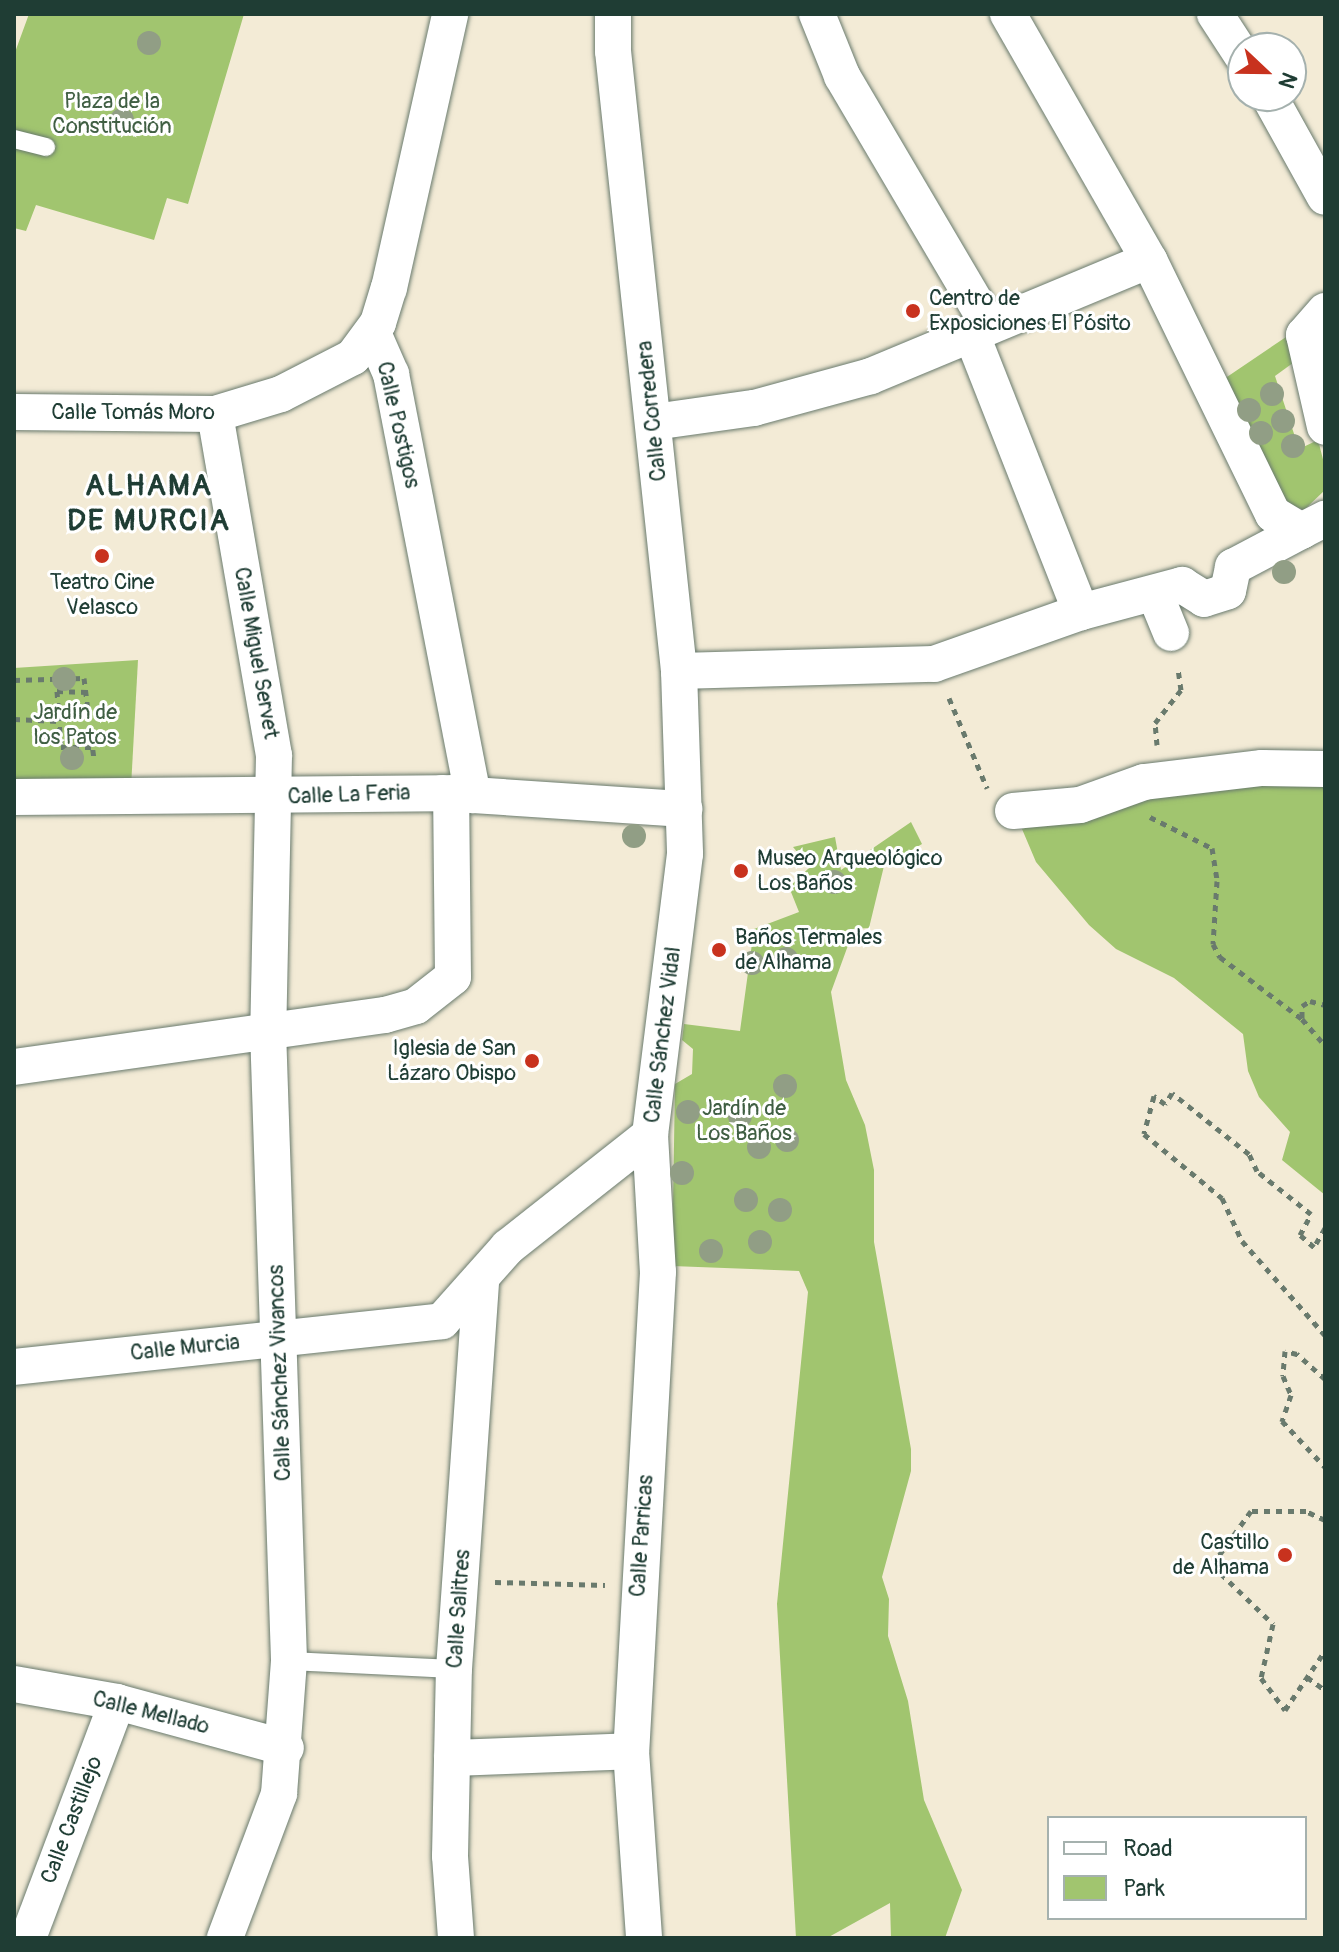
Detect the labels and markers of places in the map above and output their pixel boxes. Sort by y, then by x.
place label: Centro de Exposiciones El Pósito [929,285,1131,336]
marker: Centro de Exposiciones El Pósito [904,302,922,320]
marker: Teatro Cine Velasco [93,547,111,565]
place label: Teatro Cine Velasco [50,569,154,620]
place label: Museo Arqueológico Los Baños [757,845,943,896]
marker: Museo Arqueológico Los Baños [732,862,750,880]
place label: Baños Termales de Alhama [735,924,882,976]
marker: Baños Termales de Alhama [710,941,728,959]
place label: Iglesia de San Lázaro Obispo [387,1035,516,1086]
marker: Iglesia de San Lázaro Obispo [523,1052,541,1070]
place label: Castillo de Alhama [1173,1529,1269,1580]
marker: Castillo de Alhama [1276,1546,1294,1564]

